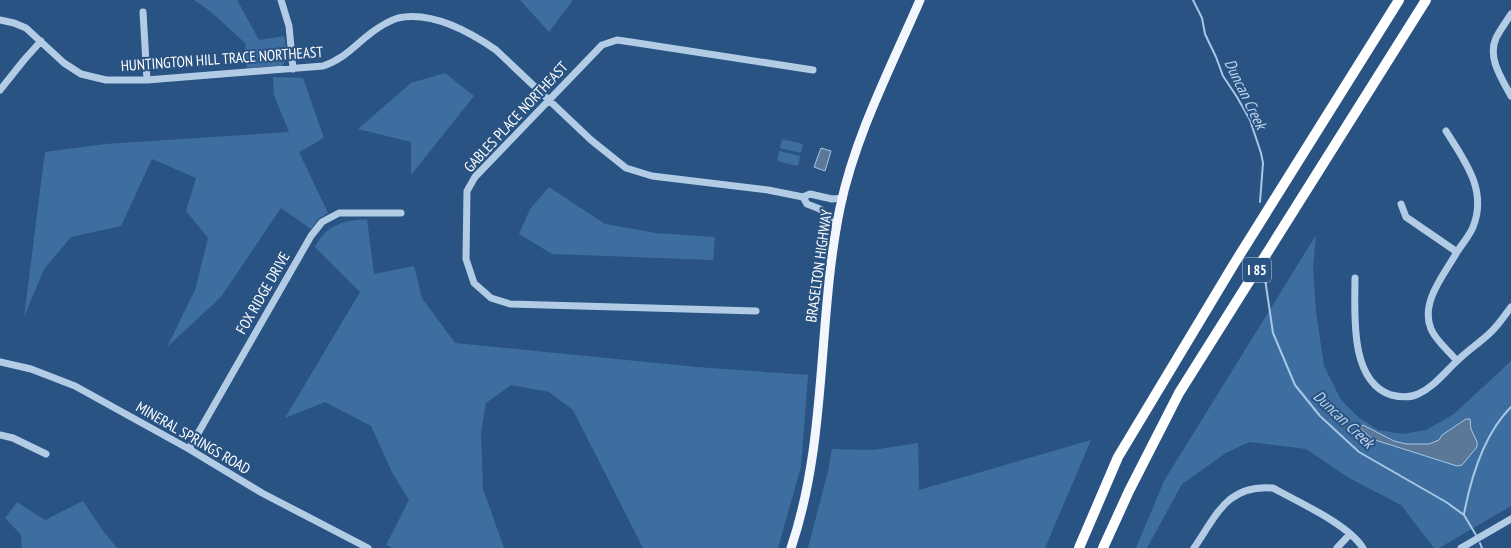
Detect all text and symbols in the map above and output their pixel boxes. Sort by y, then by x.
street label: HUNTINGTON HILL TRACE NORTHEAST [120,42,324,75]
water label: Duncan Creek [1220,56,1272,134]
street label: GABLES PLACE NORTHEAST [459,57,572,176]
street label: BRASELTON HIGHWAY [801,208,836,324]
street label: FOX RIDGE DRIVE [231,248,294,337]
road number: I 85 [1243,258,1271,282]
water label: Duncan Creek [1310,386,1380,453]
street label: MINERAL SPRINGS ROAD [133,397,254,478]

